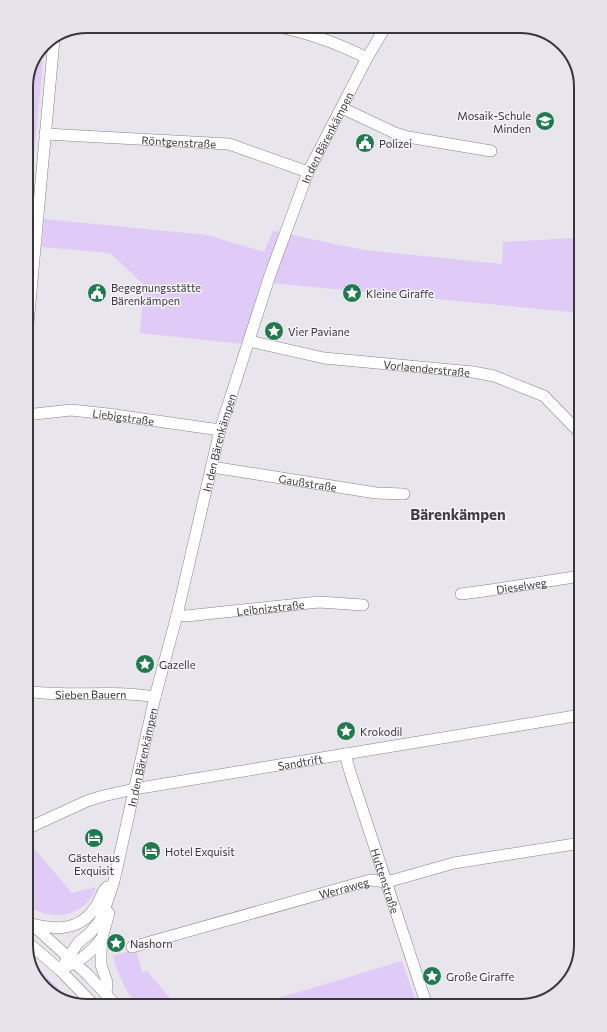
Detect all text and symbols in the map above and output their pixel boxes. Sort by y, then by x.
street label: In den Bärenkämpen [298,89,355,185]
place label: Mosaik-Schule Minden [457,109,531,135]
school or university icon: Mosaik-Schule Minden [534,110,556,132]
public building icon: Polizei [354,132,376,154]
street label: Röntgenstraße [141,133,217,150]
place label: Polizei [379,137,412,150]
place label: Begegnungsstätte Bärenkämpen [111,281,201,307]
public building icon: Begegnungsstätte Bärenkämpen [86,282,108,304]
place icon: Kleine Giraffe [341,282,363,304]
place label: Kleine Giraffe [366,287,434,300]
place icon: Vier Paviane [263,320,285,342]
place label: Vier Paviane [288,325,350,338]
street label: Vorlaenderstraße [383,357,471,378]
street label: In den Bärenkämpen [199,392,238,493]
street label: Liebigstraße [92,406,155,427]
street label: Gaußstraße [278,471,338,493]
district label: Bärenkämpen [410,505,506,523]
street label: Dieselweg [495,575,547,596]
street label: Leibnizstraße [236,597,305,617]
place icon: Gazelle [134,653,156,675]
place label: Gazelle [159,658,196,671]
street label: Sieben Bauern [55,687,127,700]
street label: In den Bärenkämpen [124,706,159,808]
place icon: Krokodil [335,720,357,742]
place label: Krokodil [360,725,402,738]
street label: Sandtrift [277,751,324,772]
hotel icon: Gästehaus Exquisit [83,827,105,849]
hotel icon: Hotel Exquisit [140,840,162,862]
place label: Hotel Exquisit [165,845,235,858]
street label: Huttenstraße [369,846,403,915]
place label: Gästehaus Exquisit [68,851,120,877]
street label: Werraweg [317,874,370,901]
place icon: Nashorn [105,932,127,954]
place label: Nashorn [130,937,173,950]
place icon: Große Giraffe [421,965,443,987]
place label: Große Giraffe [446,970,514,983]

